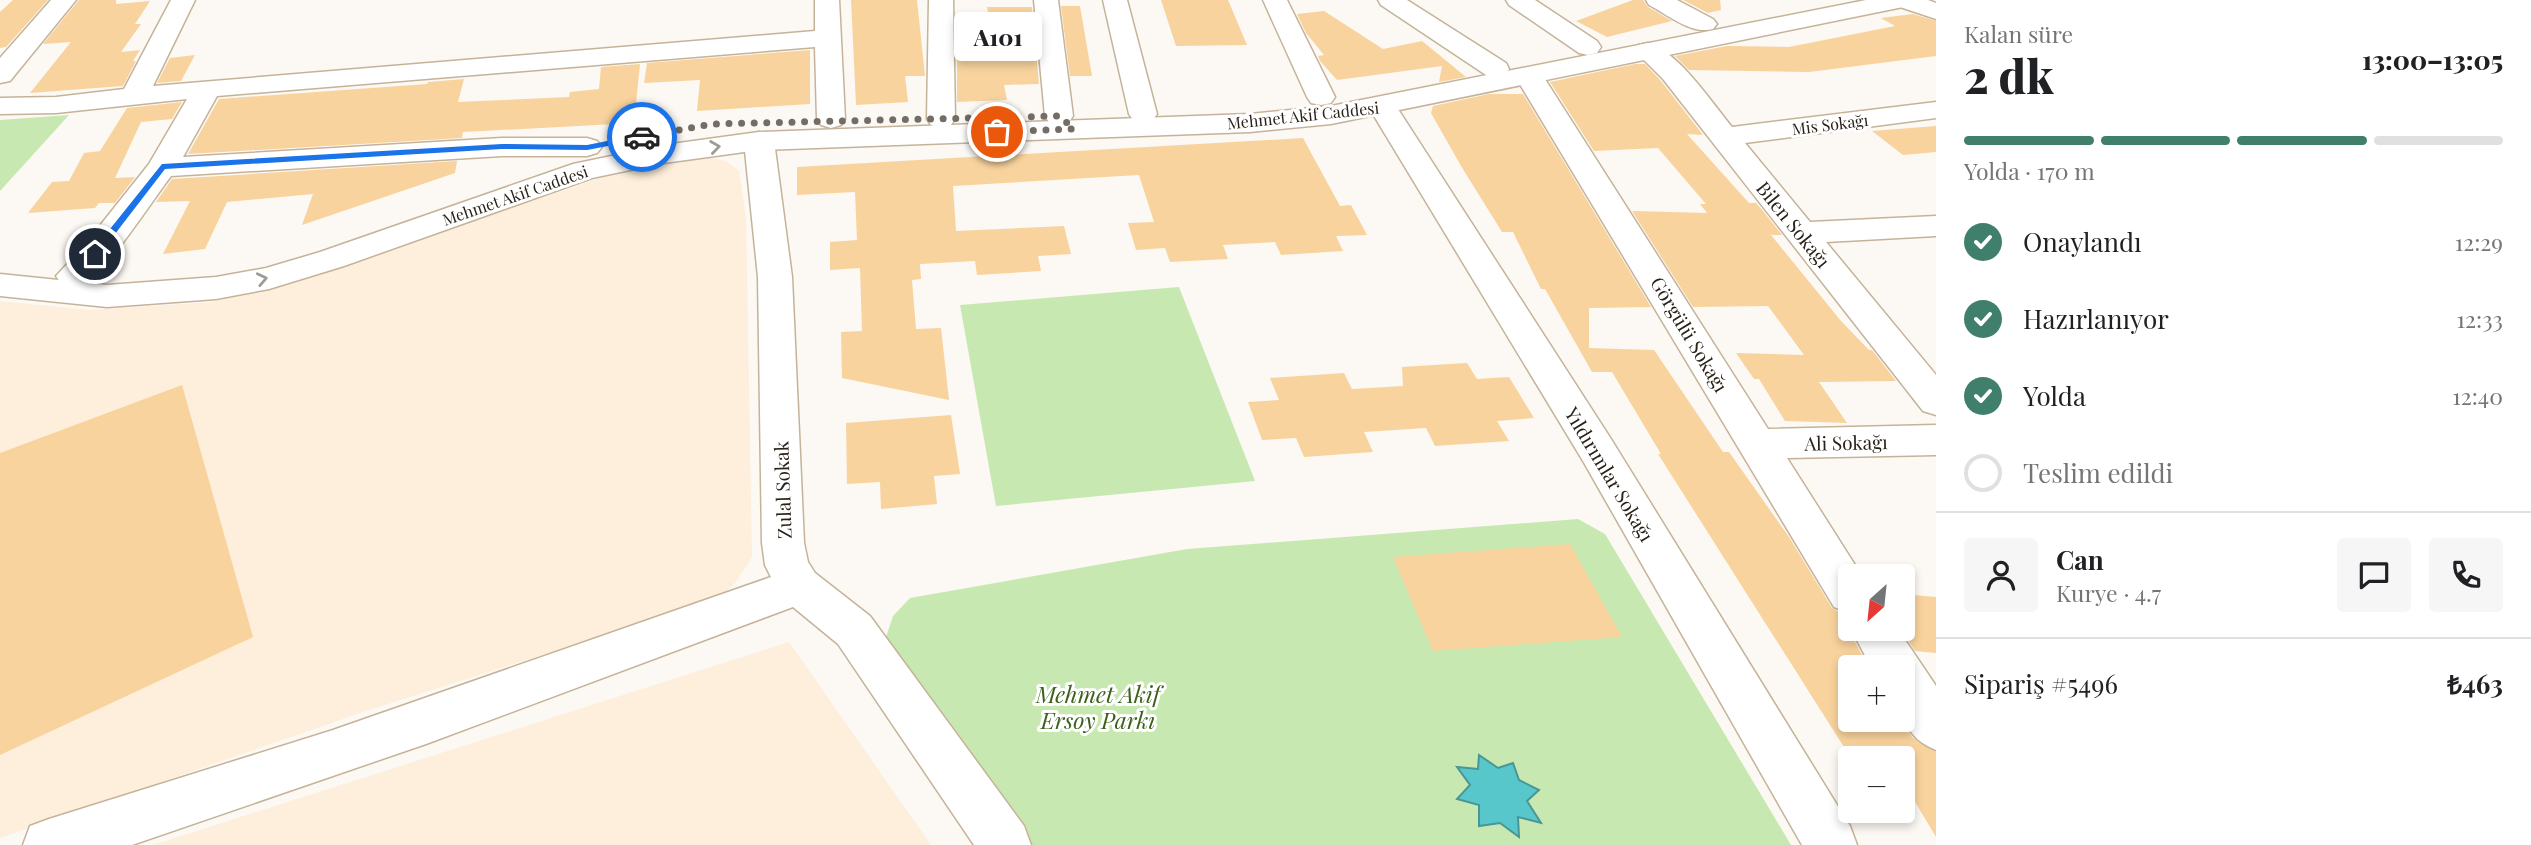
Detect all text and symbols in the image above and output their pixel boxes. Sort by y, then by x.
callout: A101 [953,13,1041,62]
text: Kalan süre [1964,18,2073,49]
text: A101 [974,21,1022,52]
text: 13:00–13:05 [2362,42,2503,77]
text: 2 dk [1964,44,2054,106]
street label: Mehmet Akif Caddesi [1226,97,1380,133]
courier [607,102,677,172]
pin [967,102,1027,162]
street label: Mis Sokağı [1791,109,1870,139]
icon: bag [978,113,1016,151]
icon: car [623,118,661,156]
one-way arrow [709,140,721,155]
text: Yolda · 170 m [1964,155,2095,186]
street label: Mehmet Akif Caddesi [439,160,591,230]
street label: Bilen Sokağı [1751,175,1837,273]
icon: check [1964,223,2002,261]
pin [65,224,125,284]
text: Onaylandı [2023,224,2142,259]
text: 12:29 [2455,226,2503,257]
icon: home [76,235,114,273]
street label: Görgülü Sokağı [1645,271,1735,397]
one-way arrow [256,272,268,287]
icon: check [1964,300,2002,338]
text: Hazırlanıyor [2023,301,2169,336]
text: 12:33 [2457,303,2503,334]
icon: check [1964,377,2002,415]
text: Yolda [2023,378,2086,413]
text: 12:40 [2452,380,2503,411]
street label: Yıldırımlar Sokağı [1559,401,1661,546]
street label: Ali Sokağı [1803,428,1888,456]
street label: Zulal Sokak [767,440,797,539]
text: Teslim edildi [2023,455,2173,490]
button: person [1964,538,2038,612]
button: chat [2337,538,2411,612]
button: phone [2429,538,2503,612]
text: Can [2056,542,2104,577]
north arrow [1838,564,1914,640]
map controls [1838,564,1915,823]
text: Kurye · 4.7 [2056,577,2161,608]
button: + [1838,655,1915,732]
text: Sipariş #5496 [1964,666,2118,701]
text: ₺463 [2447,666,2503,701]
park label: Mehmet Akif Ersoy Parkı [1035,678,1165,735]
button: − [1838,746,1915,823]

